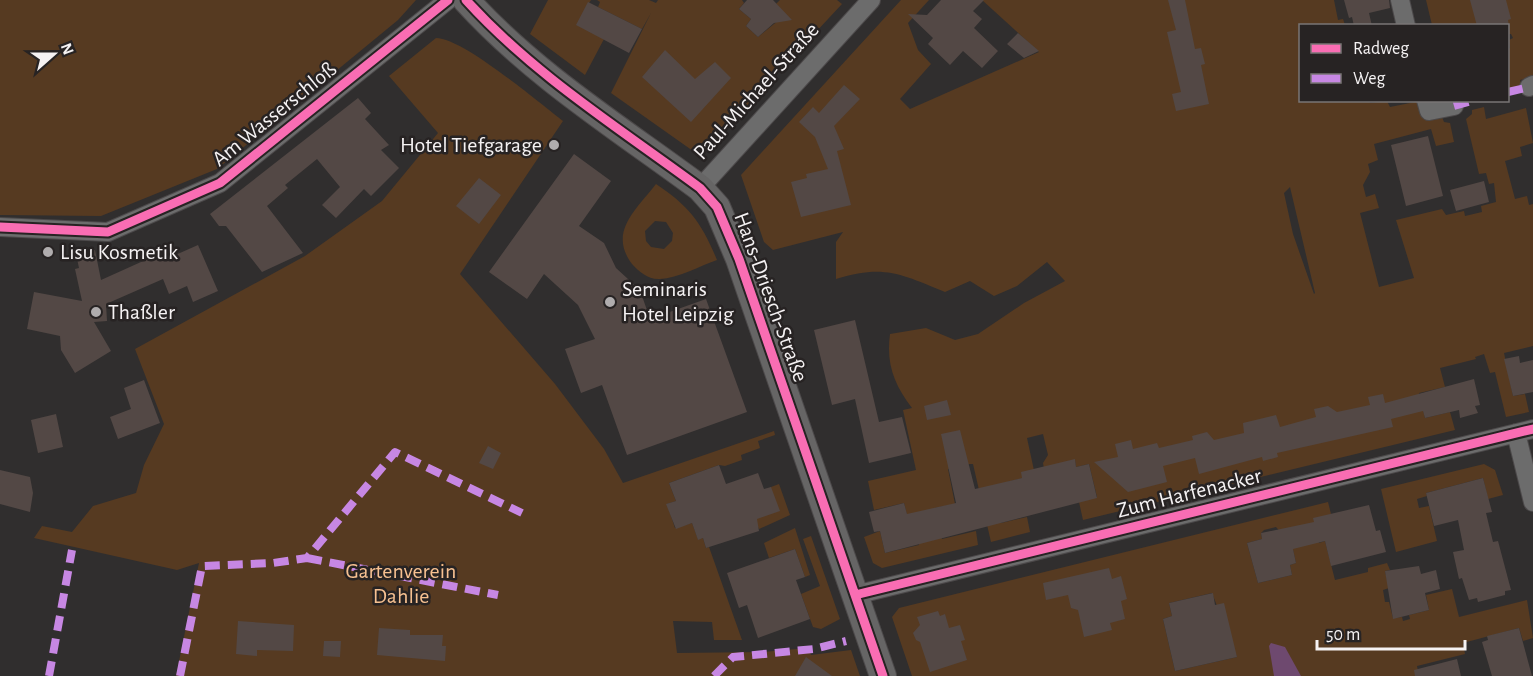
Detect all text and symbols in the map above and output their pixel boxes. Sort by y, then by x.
street label: Paul-Michael-Straße [689,18,823,164]
north arrow [24,24,84,84]
legend [1299,24,1509,102]
text: Radweg [1353,40,1409,58]
text: N [58,41,77,57]
street label: Am Wasserschloß [208,57,340,170]
text: Weg [1353,70,1385,88]
place label: Hotel Tiefgarage [400,134,542,156]
marker: Hotel Tiefgarage [547,138,561,152]
street label: Hans-Driesch-Straße [730,209,812,385]
place label: Lisu Kosmetik [60,241,178,263]
marker: Lisu Kosmetik [41,245,55,259]
place label: Seminaris Hotel Leipzig [622,278,734,325]
marker: Seminaris Hotel Leipzig [603,295,617,309]
place label: Thaßler [108,301,175,323]
marker: Thaßler [89,305,103,319]
street label: Zum Harfenacker [1114,464,1264,522]
park label: Gartenverein Dahlie [346,560,456,607]
scale bar [1317,613,1466,651]
text: 50 m [1326,626,1360,644]

